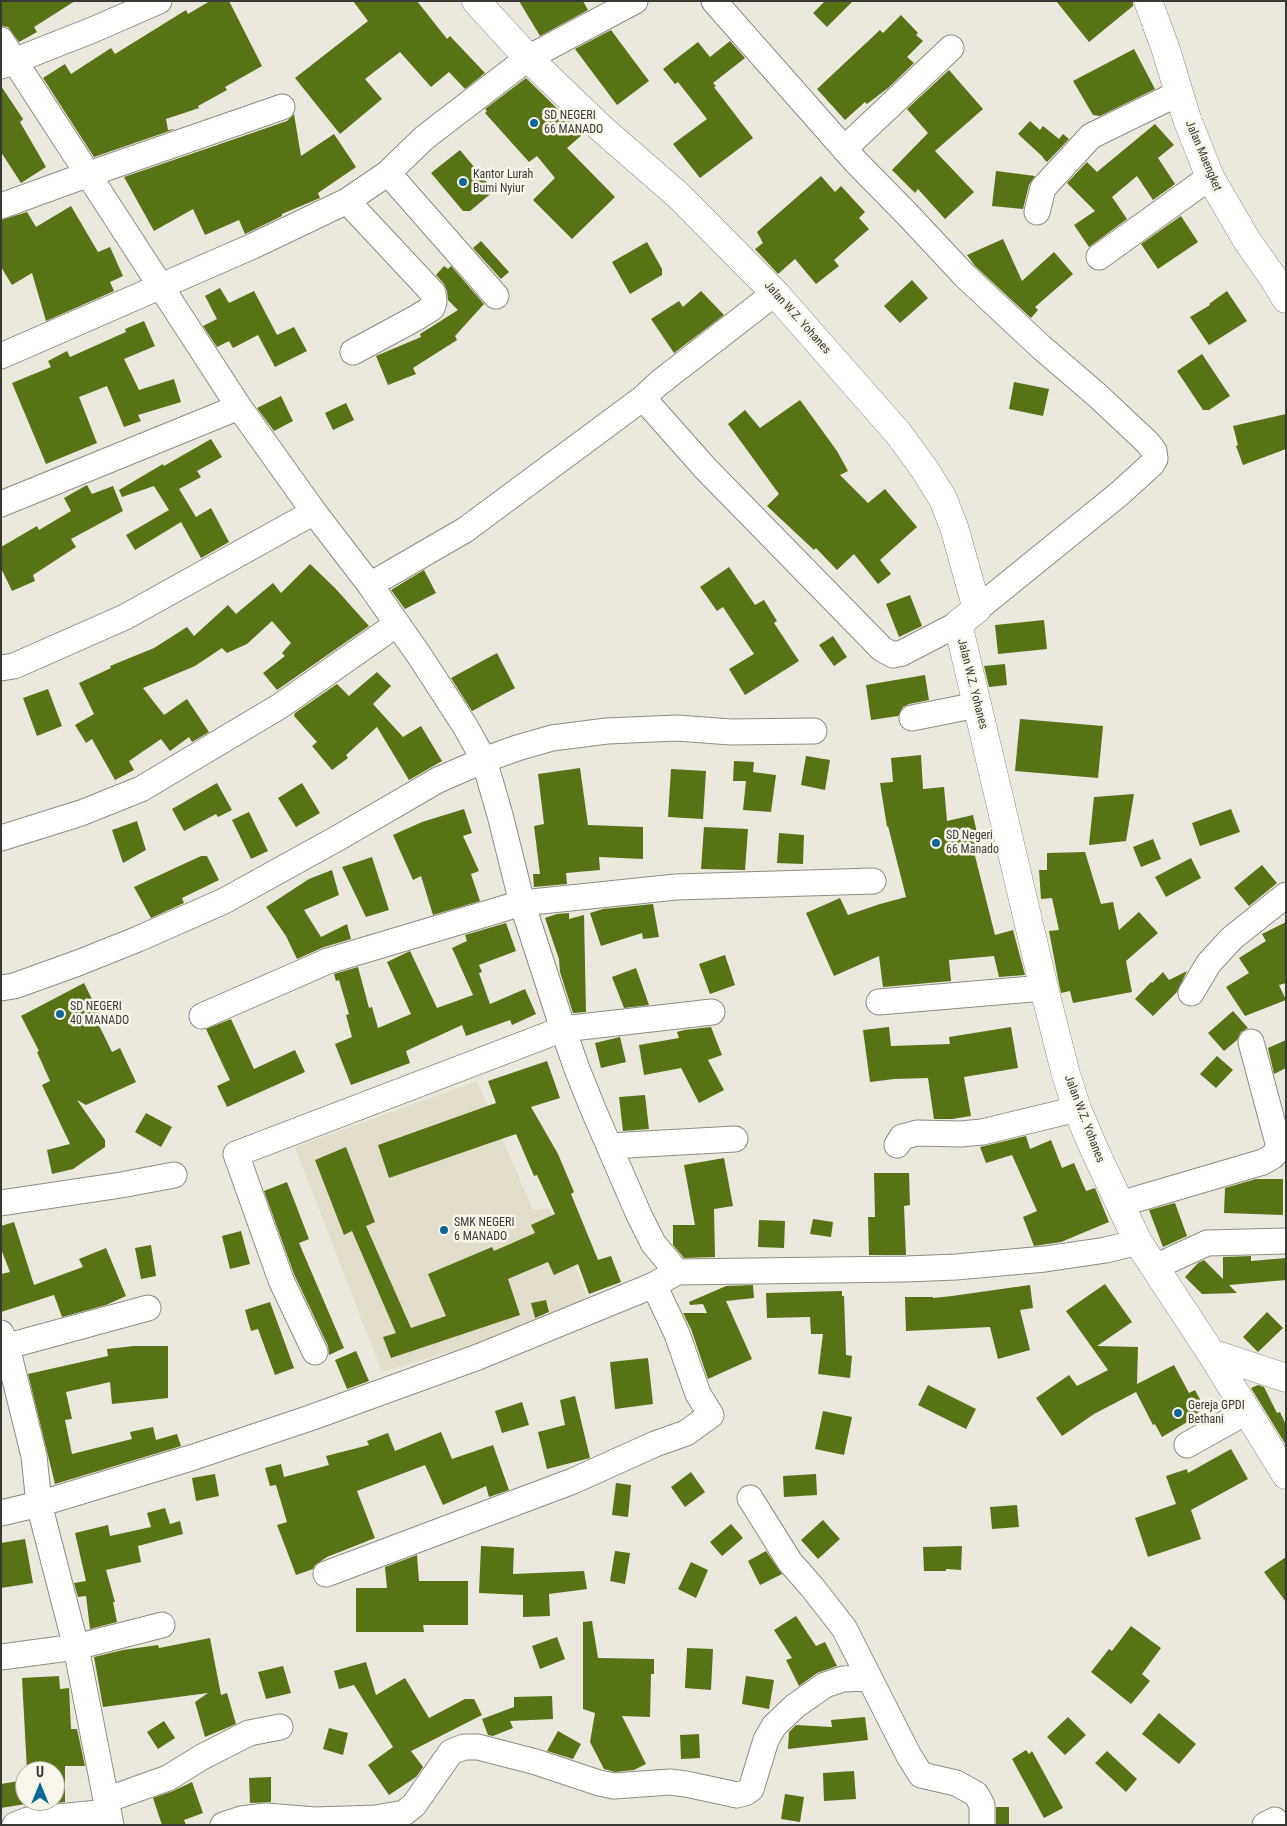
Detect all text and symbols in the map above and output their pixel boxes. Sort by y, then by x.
place label: SD NEGERI 66 MANADO [544,109,603,137]
marker: SD NEGERI 66 MANADO [528,117,540,129]
street label: Jalan Maengket [1182,119,1224,193]
place label: Kantor Lurah Bumi Nyiur [473,168,533,196]
marker: Kantor Lurah Bumi Nyiur [457,176,469,188]
street label: Jalan W.Z. Yohanes [761,279,833,357]
street label: Jalan W.Z. Yohanes [954,637,990,731]
place label: SD Negeri 66 Manado [946,829,999,857]
marker: SD Negeri 66 Manado [930,837,942,849]
place label: SD NEGERI 40 MANADO [70,1000,129,1028]
marker: SD NEGERI 40 MANADO [54,1008,66,1020]
street label: Jalan W.Z. Yohanes [1061,1073,1107,1165]
place label: SMK NEGERI 6 MANADO [454,1216,514,1244]
marker: SMK NEGERI 6 MANADO [438,1224,450,1236]
place label: Gereja GPDI Bethani [1188,1399,1245,1427]
marker: Gereja GPDI Bethani [1172,1407,1184,1419]
north arrow [15,1761,65,1811]
text: U [36,1764,44,1780]

